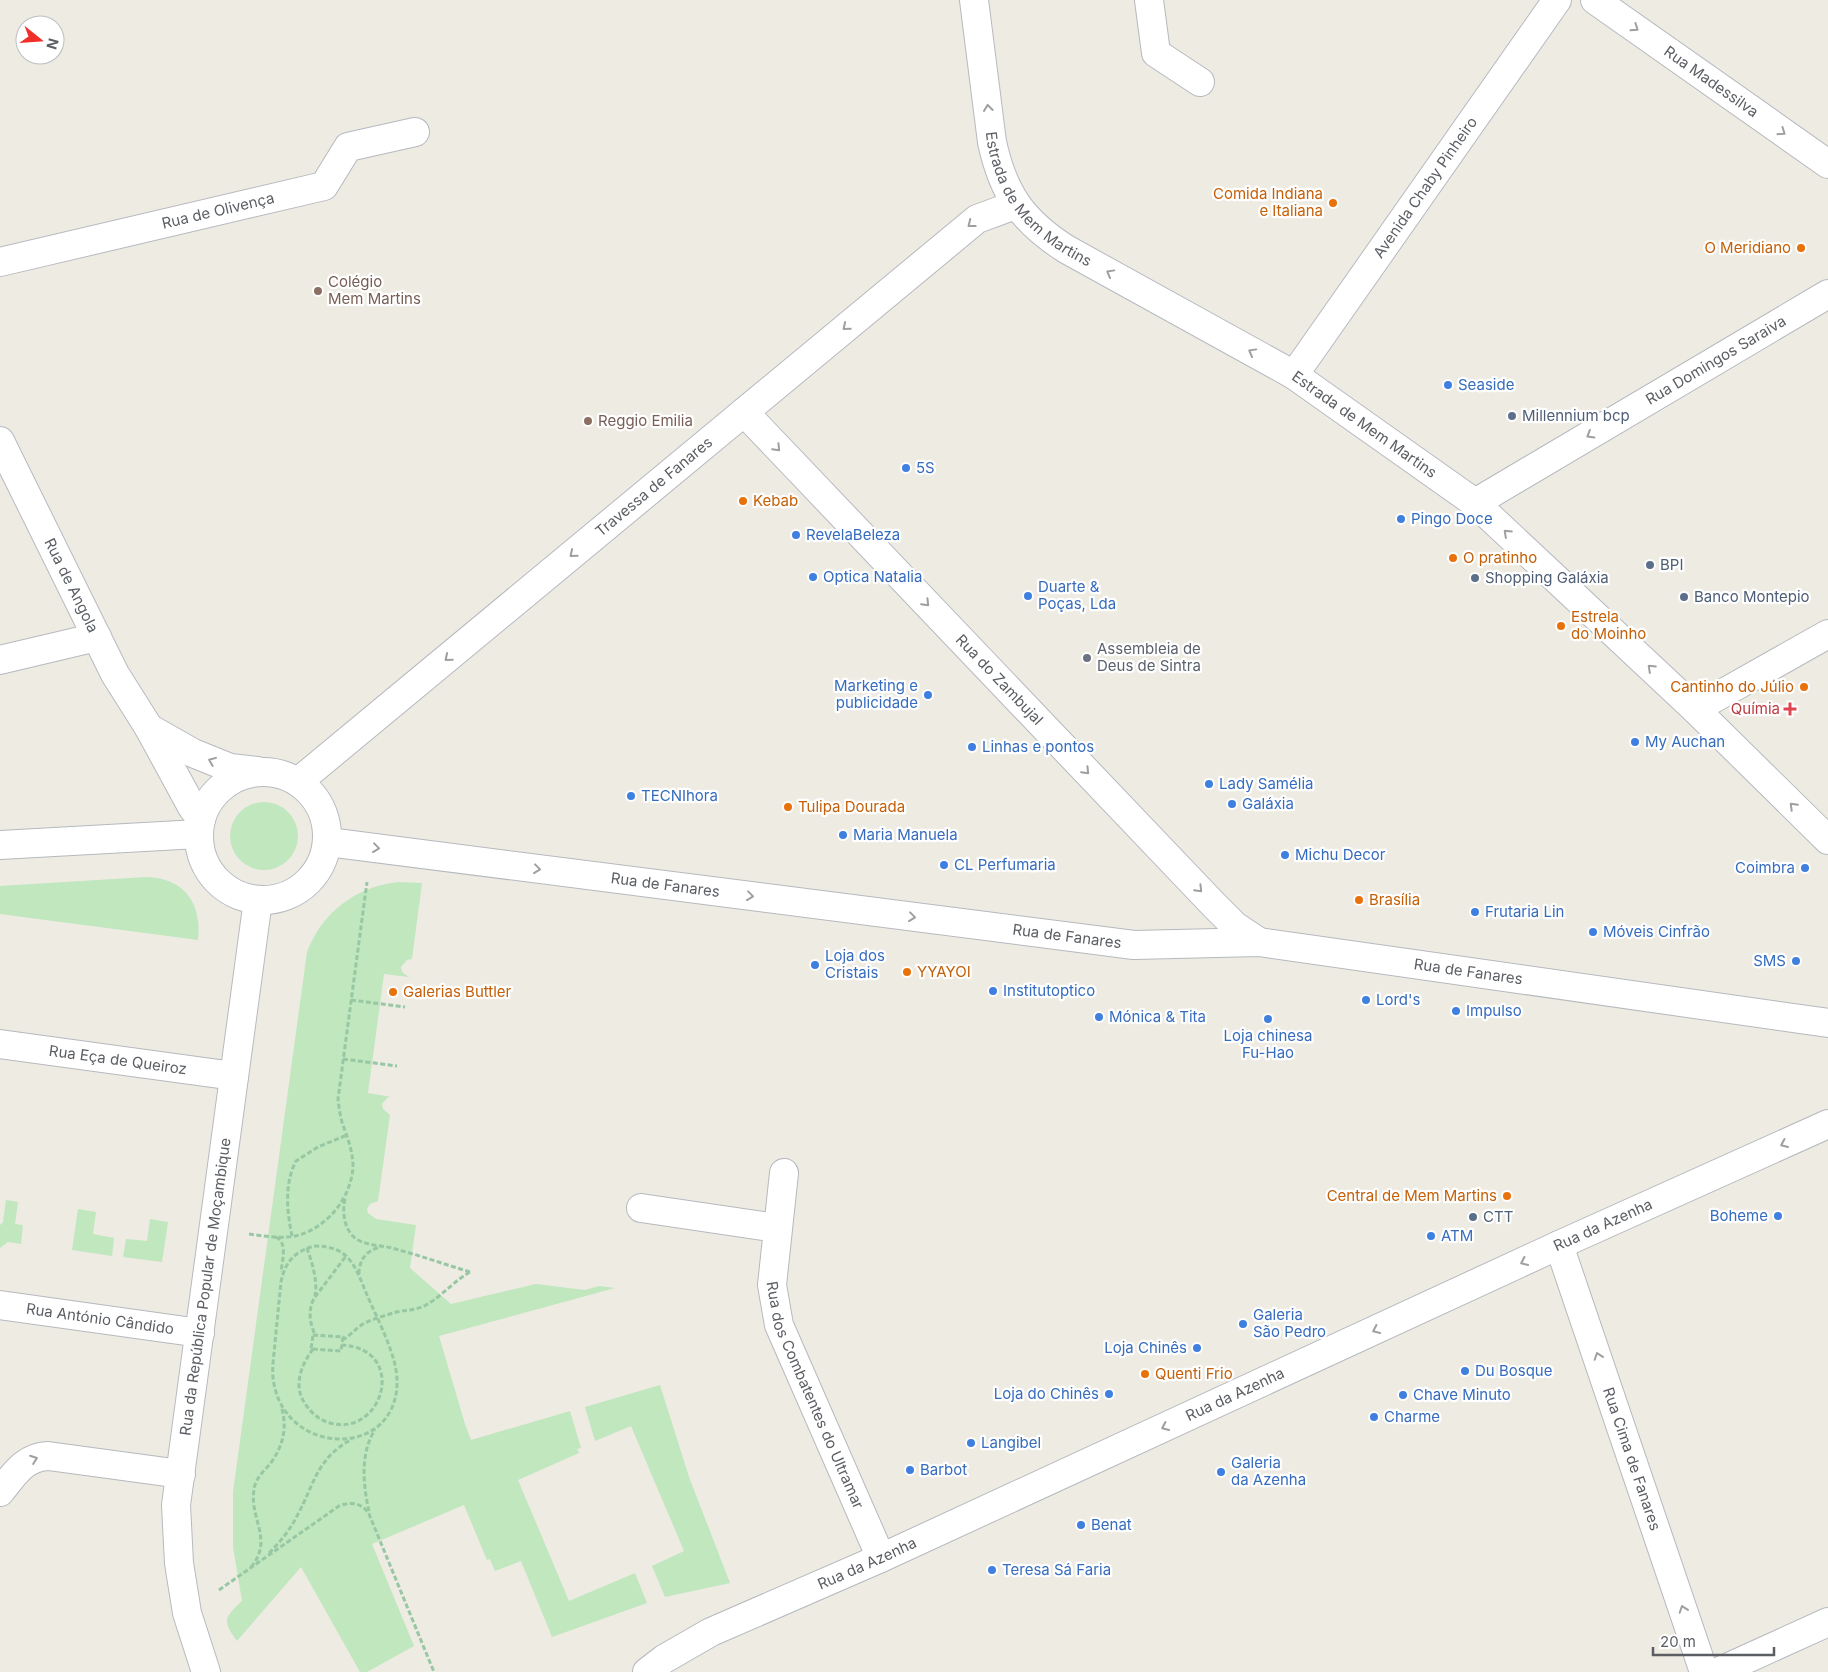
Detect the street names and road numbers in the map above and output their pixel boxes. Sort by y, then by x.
street label: Rua Madessilva [1661,42,1762,121]
street label: Avenida Chaby Pinheiro [1369,113,1481,262]
street label: Estrada de Mem Martins [982,130,1095,270]
street label: Rua de Olivença [160,188,276,233]
street label: Rua Domingos Saraiva [1642,311,1789,409]
street label: Estrada de Mem Martins [1288,367,1441,482]
street label: Travessa de Fanares [591,432,716,541]
street label: Rua de Angola [40,535,103,635]
street label: Rua do Zambujal [952,630,1047,729]
street label: Rua de Fanares [610,868,721,901]
street label: Rua de Fanares [1011,920,1123,952]
street label: Rua de Fanares [1413,954,1524,988]
street label: Rua Eça de Queiroz [48,1041,188,1078]
street label: Rua da República Popular de Moçambique [176,1137,235,1437]
street label: Rua da Azenha [1550,1194,1655,1255]
street label: Rua dos Combatentes do Ultramar [762,1280,868,1512]
street label: Rua António Cândido [25,1299,175,1338]
street label: Rua da Azenha [1183,1363,1287,1425]
street label: Rua Cima de Fanares [1599,1385,1665,1533]
street label: Rua da Azenha [814,1533,919,1593]

